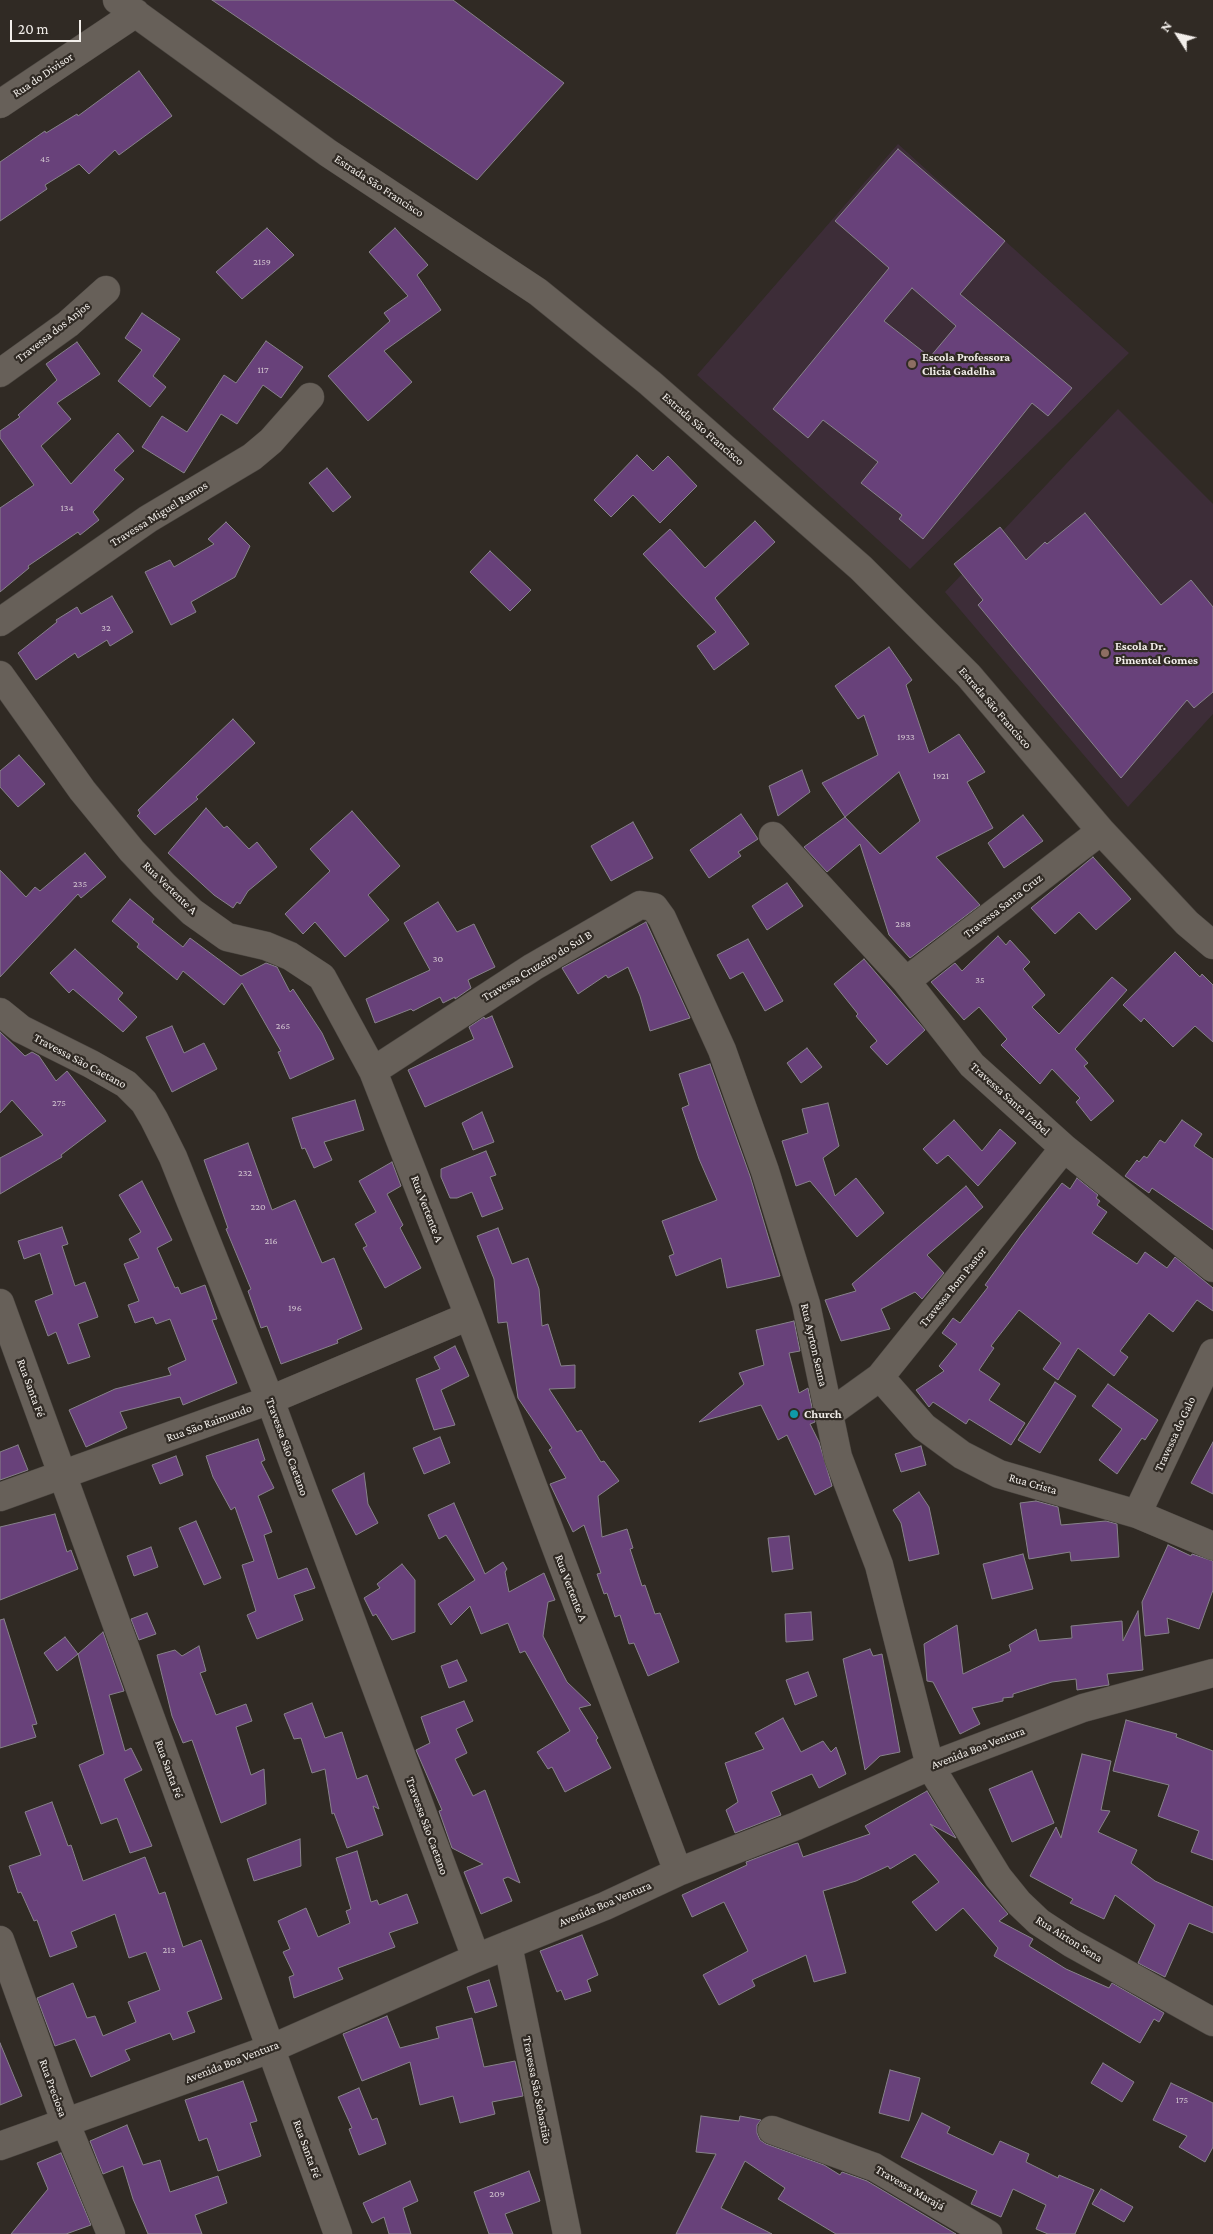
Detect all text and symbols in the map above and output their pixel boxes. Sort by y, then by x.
scale bar [12,10,84,42]
north arrow [1153,10,1203,60]
text: N [1156,18,1175,35]
text: 20 m [18,21,49,37]
street label: Rua do Divisor [10,49,76,101]
street label: Estrada São Francisco [332,152,426,220]
house number: 45 [40,153,50,165]
house number: 2159 [253,256,271,268]
street label: Travessa dos Anjos [13,299,93,365]
place label: Escola Professora Clicia Gadelha [922,350,1010,378]
marker: Escola Professora Clicia Gadelha [906,358,918,370]
house number: 117 [257,364,269,376]
street label: Estrada São Francisco [659,389,747,469]
street label: Travessa Miguel Ramos [108,478,210,550]
house number: 134 [60,502,74,514]
house number: 32 [101,622,111,634]
place label: Escola Dr. Pimentel Gomes [1115,639,1198,667]
marker: Escola Dr. Pimentel Gomes [1099,647,1111,659]
street label: Estrada São Francisco [955,664,1035,752]
house number: 1933 [897,731,915,743]
house number: 1921 [933,770,949,782]
street label: Rua Vertente A [140,858,200,918]
street label: Travessa Santa Cruz [961,871,1045,941]
house number: 235 [73,878,87,890]
house number: 288 [895,918,911,930]
street label: Travessa Cruzeiro do Sul B [479,927,595,1005]
house number: 30 [433,953,443,965]
house number: 35 [975,974,985,986]
house number: 265 [276,1020,290,1032]
street label: Travessa São Caetano [31,1030,129,1092]
street label: Travessa Santa Izabel [967,1059,1053,1139]
house number: 275 [52,1097,66,1109]
house number: 232 [238,1167,252,1179]
street label: Rua Vertente A [408,1174,446,1244]
house number: 220 [250,1201,266,1213]
house number: 216 [264,1235,278,1247]
street label: Travessa Bom Pastor [916,1244,990,1330]
house number: 196 [288,1302,302,1314]
street label: Rua Ayrton Senna [797,1302,831,1388]
street label: Rua Santa Fé [14,1357,48,1419]
street label: Travessa do Galo [1151,1394,1199,1474]
street label: Travessa São Caetano [263,1396,311,1498]
street label: Rua São Raimundo [164,1401,254,1445]
place label: Church [804,1407,842,1421]
marker: Church [788,1408,800,1420]
street label: Rua Crista [1007,1470,1059,1498]
street label: Rua Vertente A [552,1553,590,1623]
street label: Avenida Boa Ventura [929,1723,1027,1773]
street label: Rua Santa Fé [152,1738,186,1800]
street label: Travessa São Caetano [403,1775,451,1877]
street label: Avenida Boa Ventura [556,1878,654,1930]
street label: Rua Airton Sena [1033,1913,1105,1965]
house number: 213 [163,1944,175,1956]
street label: Travessa São Sebastião [520,2035,554,2145]
street label: Avenida Boa Ventura [183,2037,281,2087]
street label: Rua Preciosa [36,2057,70,2119]
house number: 175 [1176,2094,1188,2106]
street label: Rua Santa Fé [290,2118,324,2180]
street label: Travessa Marajá [873,2162,947,2214]
house number: 209 [489,2188,505,2200]

